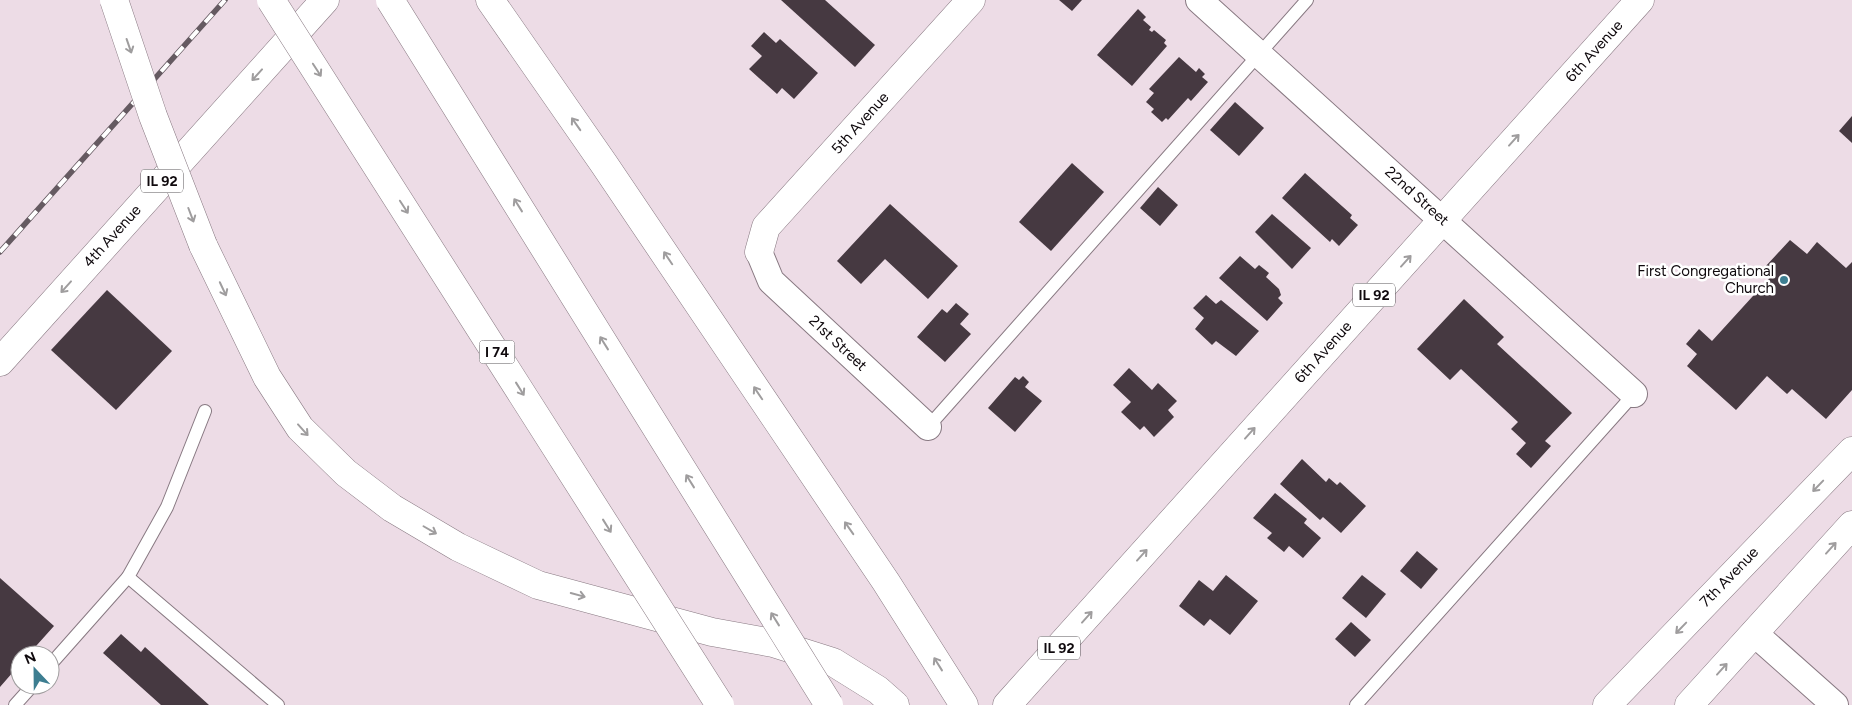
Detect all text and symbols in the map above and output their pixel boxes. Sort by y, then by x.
street label: 6th Avenue [1562,16,1626,86]
one-way arrow [125,38,135,54]
one-way arrow [312,63,322,77]
one-way arrow [251,69,263,82]
street label: 5th Avenue [828,88,892,158]
one-way arrow [571,117,581,131]
one-way arrow [1508,133,1520,146]
street label: 22nd Street [1381,163,1453,230]
road number: IL 92 [141,170,183,192]
one-way arrow [513,198,523,212]
one-way arrow [400,200,410,214]
street label: 4th Avenue [79,201,145,271]
one-way arrow [187,207,196,222]
one-way arrow [663,251,673,265]
one-way arrow [1400,254,1411,267]
place label: First Congregational Church [1637,262,1774,297]
marker: First Congregational Church [1778,274,1790,286]
one-way arrow [60,280,72,293]
one-way arrow [219,281,228,296]
road number: IL 92 [1353,284,1395,306]
street label: 21st Street [805,312,871,375]
street label: 6th Avenue [1291,317,1355,387]
one-way arrow [598,336,608,350]
road number: I 74 [480,341,514,364]
one-way arrow [515,381,525,395]
one-way arrow [753,387,763,401]
one-way arrow [297,424,309,437]
one-way arrow [1244,427,1256,440]
one-way arrow [684,474,694,488]
one-way arrow [1812,479,1824,492]
one-way arrow [601,519,612,533]
one-way arrow [844,521,854,535]
one-way arrow [422,526,436,536]
one-way arrow [1825,542,1837,555]
street label: 7th Avenue [1696,543,1762,611]
one-way arrow [1136,548,1148,561]
one-way arrow [569,591,585,601]
one-way arrow [1081,610,1093,623]
one-way arrow [770,612,781,626]
one-way arrow [1675,621,1687,634]
road number: IL 92 [1038,636,1080,660]
north arrow [10,645,60,695]
text: N [22,649,39,668]
one-way arrow [933,657,943,671]
one-way arrow [1716,662,1728,675]

